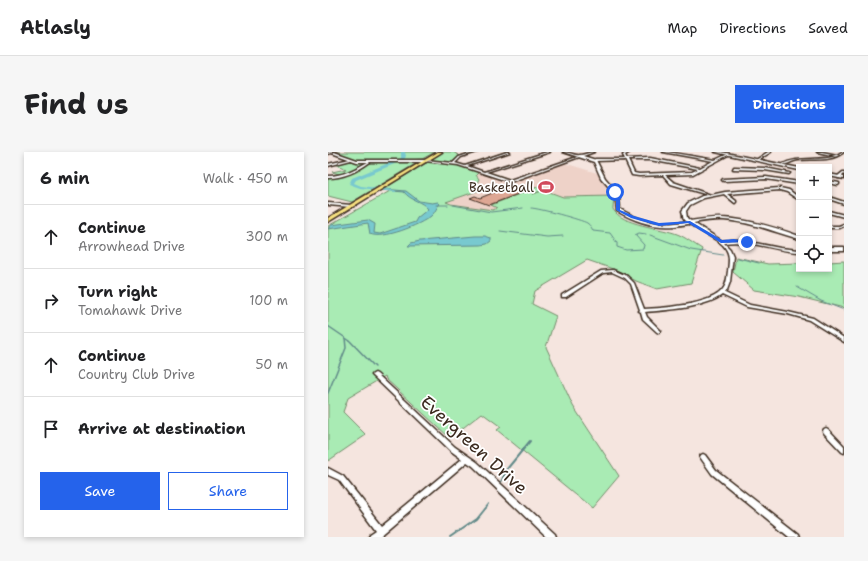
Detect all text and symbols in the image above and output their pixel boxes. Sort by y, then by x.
text: Atlasly [20,15,91,40]
text: Map [668,19,698,37]
text: Directions [720,19,786,37]
text: Saved [808,19,848,37]
text: Find us [24,85,129,123]
button: Directions [735,85,844,123]
map controls [796,164,832,272]
button: + [796,164,832,200]
text: 6 min [40,167,90,189]
text: Walk · 450 m [203,170,288,187]
sports icon: Basketball [537,178,555,196]
place label: Basketball [469,179,534,196]
route start [606,183,624,201]
button: − [796,200,832,236]
text: Continue [78,218,146,238]
icon: ahead [40,226,62,248]
text: 300 m [245,228,288,245]
route end [738,233,756,251]
button: locate [796,236,832,272]
text: Arrowhead Drive [78,238,185,255]
text: Turn right [78,282,158,302]
icon: right [40,290,62,312]
text: 100 m [249,292,288,309]
text: Tomahawk Drive [78,302,182,319]
text: Continue [78,346,146,366]
icon: ahead [40,354,62,376]
text: 50 m [255,356,288,373]
text: Country Club Drive [78,366,195,383]
street label: Evergreen Drive [415,390,533,500]
icon: arrive [40,418,62,440]
text: Arrive at destination [78,419,246,439]
button: Save [40,472,160,510]
button: Share [168,472,288,510]

